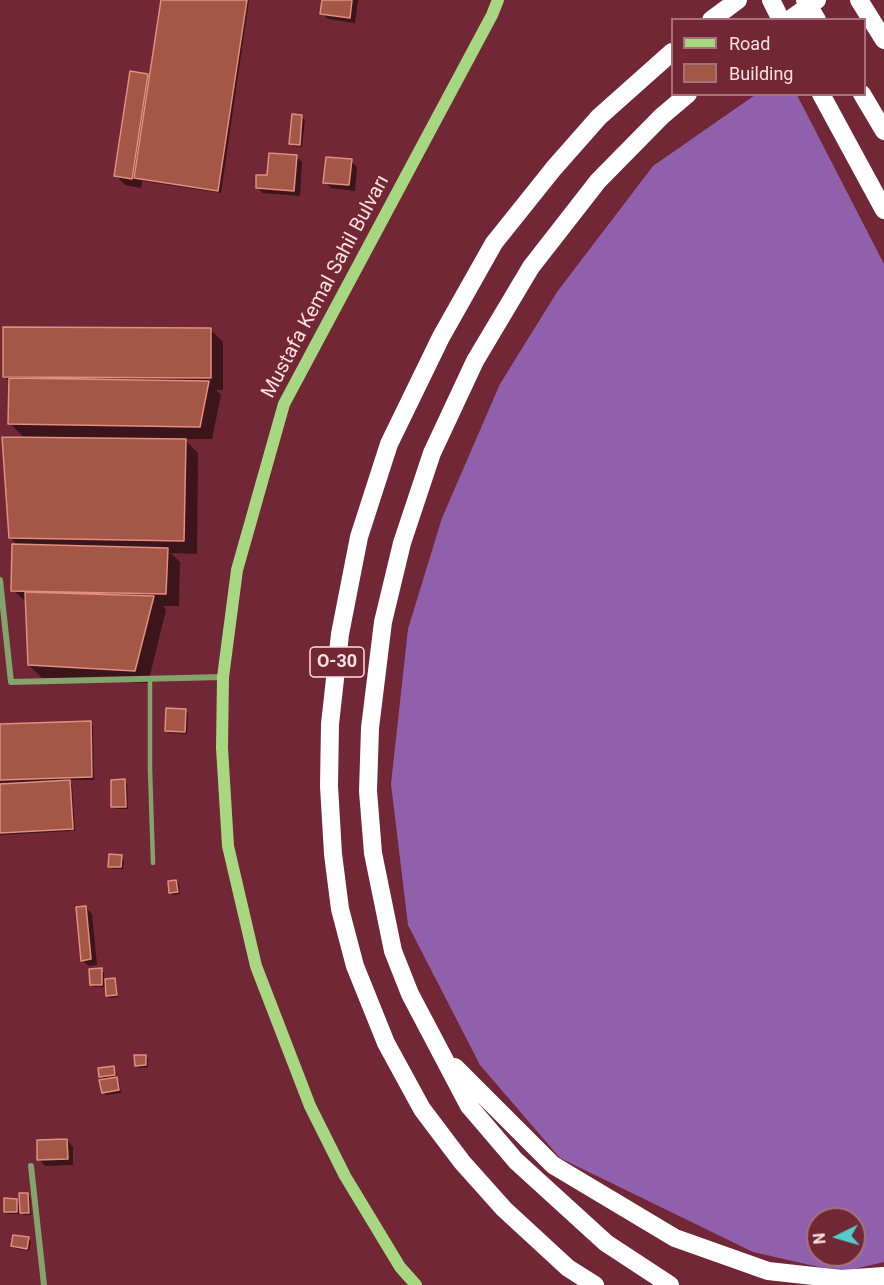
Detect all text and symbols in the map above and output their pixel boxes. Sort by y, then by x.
legend [671,18,866,96]
text: Road [729,33,770,54]
text: Building [729,63,793,84]
street label: Mustafa Kemal Sahil Bulvarı [257,171,395,403]
road number: O-30 [310,647,364,677]
north arrow [806,1207,866,1267]
text: N [810,1232,830,1245]

